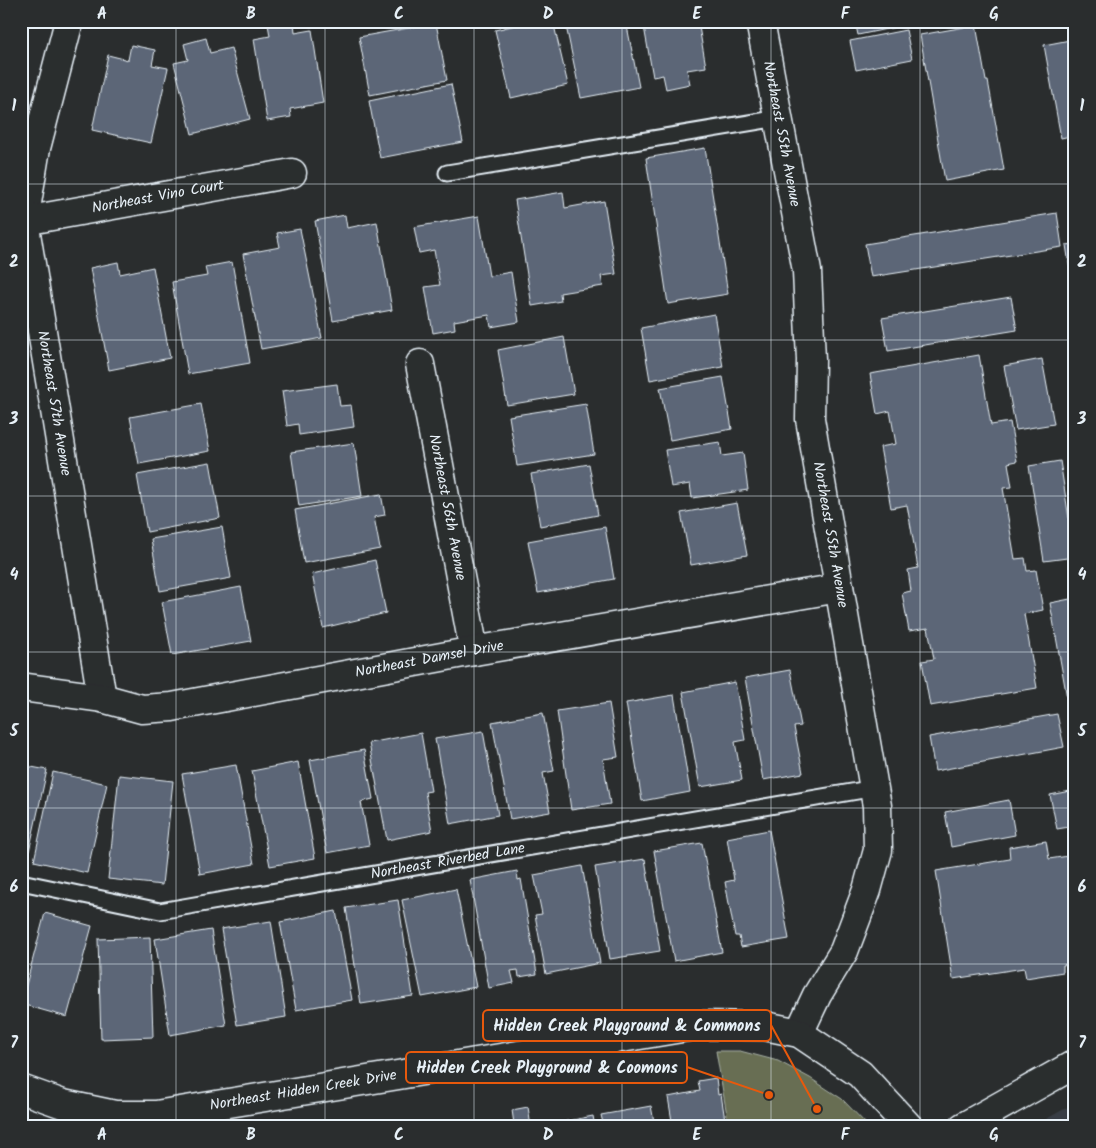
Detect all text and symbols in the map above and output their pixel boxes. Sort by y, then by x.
text: A [97,2,107,27]
text: B [246,2,256,27]
text: C [394,2,404,27]
text: D [543,2,554,27]
text: E [693,2,703,27]
text: F [841,2,851,27]
text: G [989,2,999,27]
street label: Northeast 55th Avenue [756,59,807,209]
text: 1 [12,94,17,119]
text: 1 [1080,94,1085,119]
street label: Northeast Vino Court [90,173,226,221]
text: 2 [9,250,19,275]
text: 2 [1077,250,1087,275]
street label: Northeast 57th Avenue [30,329,78,478]
text: 3 [9,407,19,432]
text: 3 [1077,407,1087,432]
street label: Northeast 56th Avenue [421,432,473,583]
street label: Northeast 55th Avenue [806,460,855,610]
text: 4 [10,563,19,588]
text: 4 [1078,563,1087,588]
street label: Northeast Damsel Drive [353,634,506,685]
text: 5 [9,719,20,744]
text: 5 [1077,719,1088,744]
street label: Northeast Riverbed Lane [369,836,527,887]
text: 6 [10,875,19,900]
text: 6 [1078,875,1087,900]
callout: Hidden Creek Playground & Commons [483,1010,771,1041]
text: Hidden Creek Playground & Commons [493,1014,761,1039]
text: 7 [10,1031,18,1056]
text: 7 [1078,1031,1086,1056]
callout: Hidden Creek Playground & Coomons [406,1052,687,1083]
text: Hidden Creek Playground & Coomons [416,1056,678,1081]
street label: Northeast Hidden Creek Drive [208,1063,399,1118]
text: A [97,1123,107,1148]
text: B [246,1123,256,1148]
text: C [394,1123,404,1148]
text: D [543,1123,554,1148]
text: E [693,1123,703,1148]
text: F [841,1123,851,1148]
text: G [989,1123,999,1148]

